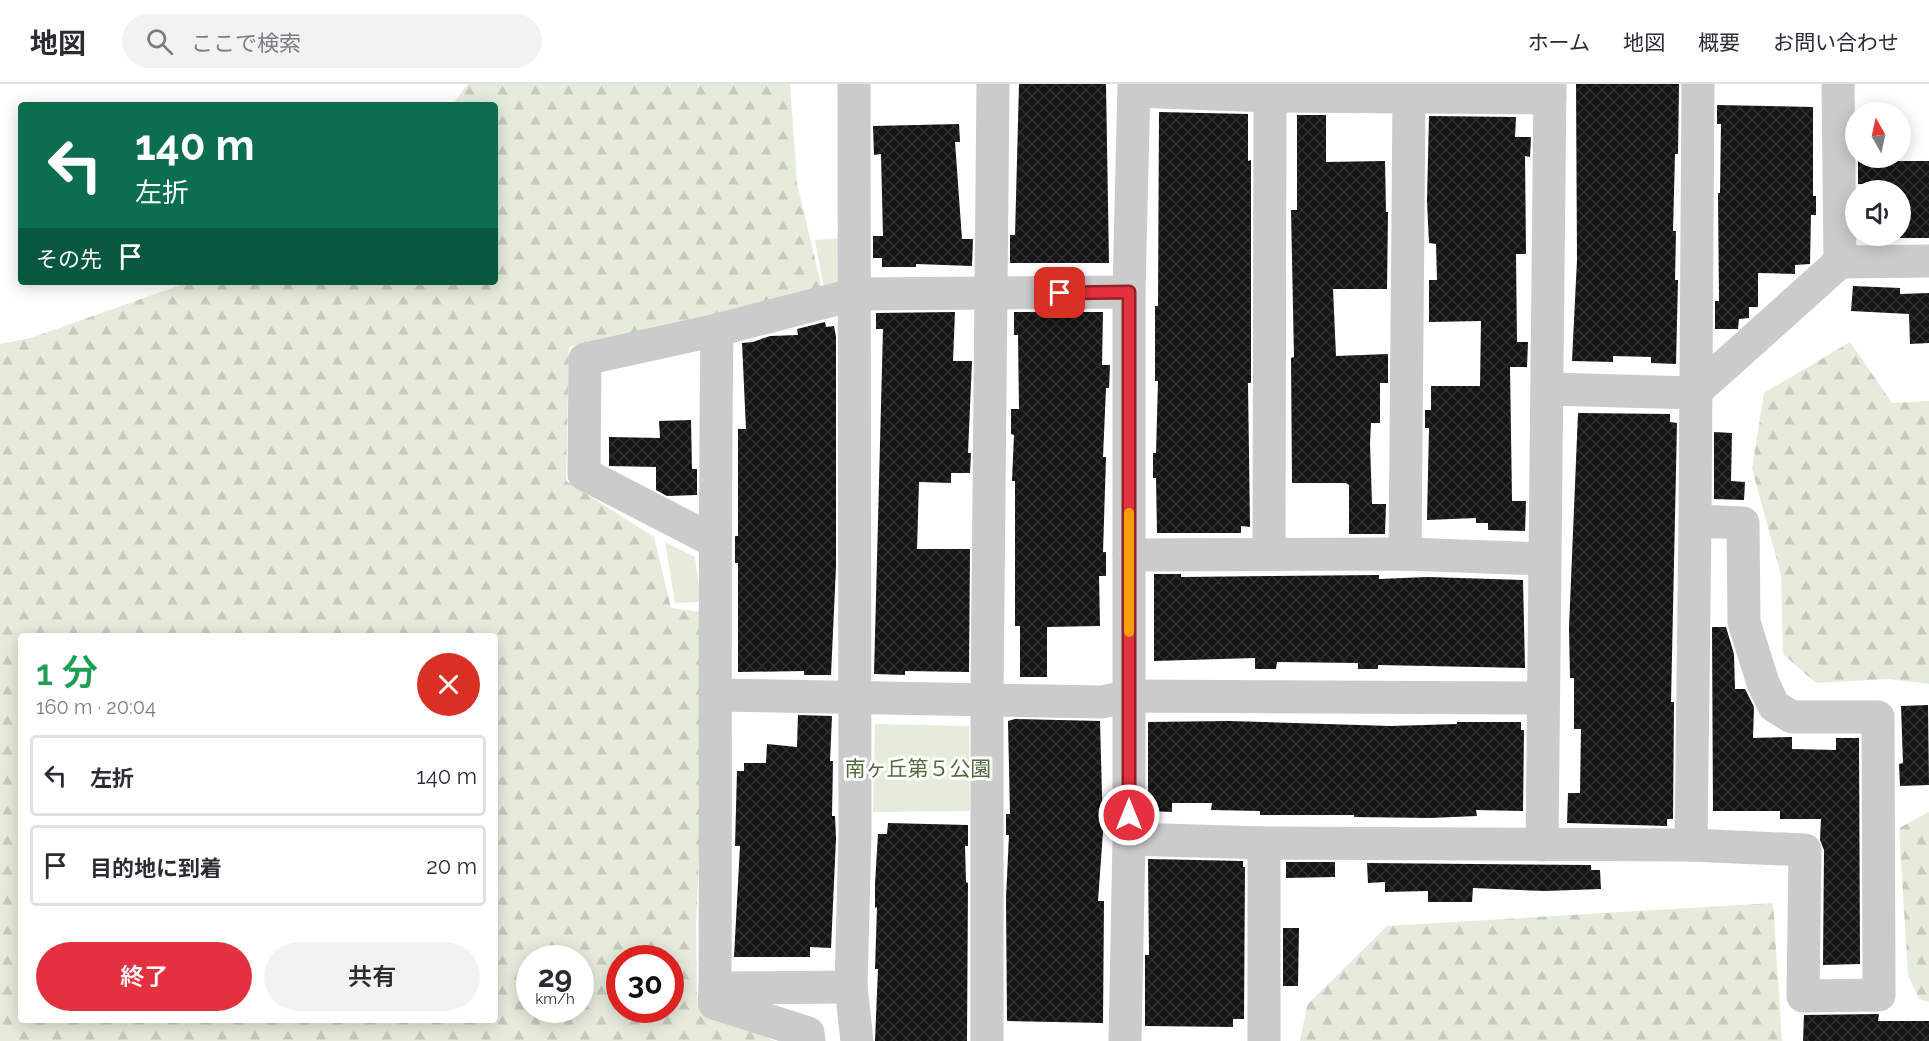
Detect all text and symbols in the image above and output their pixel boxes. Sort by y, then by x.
search box [122,14,542,68]
icon: search [143,25,176,58]
text: 地図 [30,27,86,60]
text: ここで検索 [191,30,301,56]
text: ホーム [1528,30,1590,55]
text: 地図 [1623,30,1665,55]
text: 概要 [1698,30,1740,55]
text: お問い合わせ [1773,30,1899,55]
north arrow [1845,102,1911,168]
map controls [1845,102,1911,246]
text: 140 m [135,121,255,170]
icon: left [36,126,114,204]
text: 左折 [135,177,189,208]
button: sound [1845,180,1911,246]
icon: arrive [114,240,147,273]
text: その先 [36,246,102,272]
pin [1034,267,1085,318]
icon: arrive [1043,276,1076,309]
text: 1 分 [36,651,98,693]
button: close [417,653,480,716]
text: 160 m · 20:04 [36,695,156,719]
park label: 南ヶ丘第５公園 [845,756,992,781]
icon: left [39,759,72,792]
text: 140 m [416,763,477,789]
text: 左折 [90,765,134,791]
position arrow [1097,783,1161,847]
icon: arrive [39,849,72,882]
text: 20 m [426,853,477,879]
text: 目的地に到着 [90,855,222,881]
button: 終了 [36,942,252,1011]
button: 共有 [264,942,480,1011]
speed limit sign: 30 [606,945,684,1023]
text: 29 [538,959,572,994]
text: km/h [535,990,575,1008]

